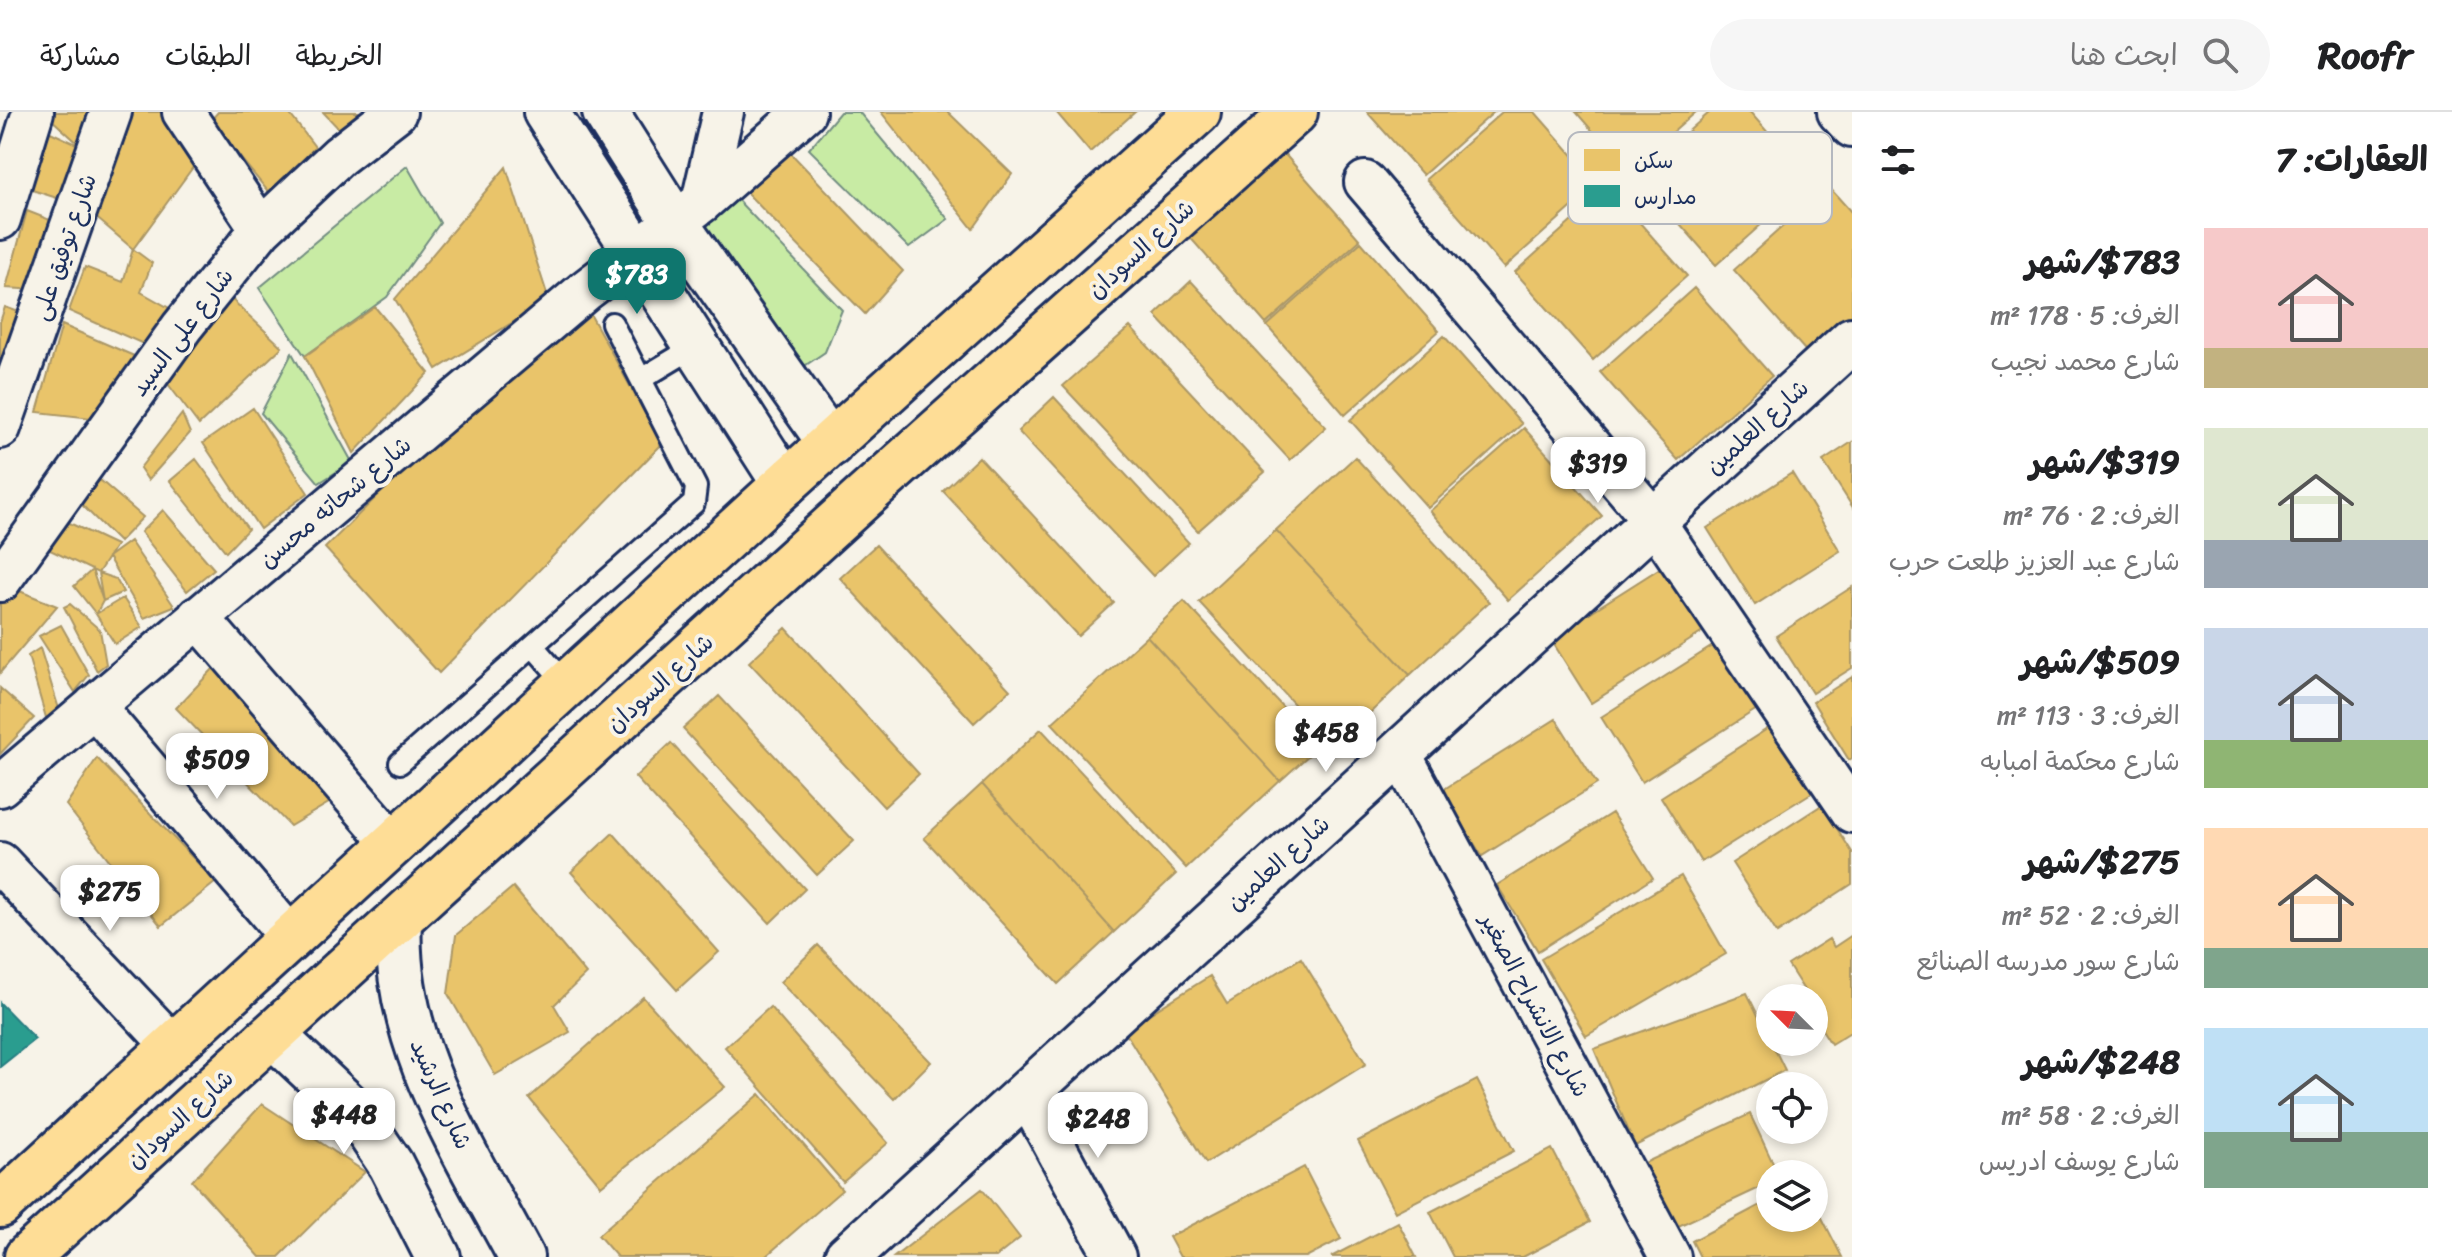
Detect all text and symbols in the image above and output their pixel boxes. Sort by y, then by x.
search box [1710,19,2270,91]
text: Roofr [2318,22,2412,89]
text: ابحث هنا [2070,28,2178,82]
text: مشاركة [40,31,121,80]
text: الطبقات [165,31,251,80]
text: الخريطة [295,31,383,80]
icon: search [2198,33,2242,77]
text: العقارات: 7 [2276,130,2428,190]
legend [1568,132,1832,224]
icon: filters [1876,138,1920,182]
text: سكن [1634,141,1674,180]
street label: شارع توفيق على [19,168,109,326]
text: مدارس [1634,177,1697,216]
street label: شارع السودان [1077,189,1205,309]
text: $783/شهر [2025,232,2180,292]
pin: $783 [590,248,684,316]
text: $783 [606,251,668,297]
street label: شارع على السيد [119,258,245,406]
icon: home [2268,260,2364,356]
text: الغرف: 5 · 178 m² [1990,292,2180,338]
text: شارع محمد نجيب [1990,338,2180,384]
street label: شارع العلمين [1695,368,1819,486]
street label: شارع شحاته محسن [249,425,421,579]
text: $319/شهر [2030,432,2180,492]
pin: $319 [1551,437,1645,505]
text: $319 [1569,440,1627,486]
icon: home [2268,460,2364,556]
text: الغرف: 2 · 76 m² [2003,492,2180,538]
text: شارع عبد العزيز طلعت حرب [1889,538,2180,584]
street label: شارع السودان [596,623,724,743]
text: $509/شهر [2021,632,2180,692]
icon: home [2268,660,2364,756]
text: الغرف: 3 · 113 m² [1997,692,2180,738]
pin: $458 [1279,706,1373,774]
text: $458 [1293,709,1359,755]
pin: $509 [170,733,264,801]
text: $509 [184,736,250,782]
text: شارع محكمة امبابه [1981,738,2180,784]
street label: شارع العلمين [1216,804,1340,922]
text: $275/شهر [2024,832,2180,892]
icon: home [2268,860,2364,956]
pin: $275 [63,865,157,933]
text: $275 [78,868,142,914]
text: الغرف: 2 · 52 m² [2002,892,2180,938]
street label: شارع الانشراح الصغير [1468,903,1601,1105]
text: شارع سور مدرسه الصنائع [1916,938,2180,984]
north arrow [1756,984,1828,1056]
map controls [1756,984,1828,1232]
street label: شارع الرشيد [398,1031,484,1157]
text: $248/شهر [2022,1032,2180,1092]
street label: شارع السودان [116,1059,244,1179]
icon: home [2268,1060,2364,1156]
button: locate [1756,1072,1828,1144]
pin: $448 [297,1088,391,1156]
text: $448 [311,1091,377,1137]
pin: $248 [1051,1092,1145,1160]
text: الغرف: 2 · 58 m² [2001,1092,2180,1138]
text: $248 [1066,1095,1130,1141]
text: شارع يوسف ادريس [1979,1138,2180,1184]
button: layers [1756,1160,1828,1232]

